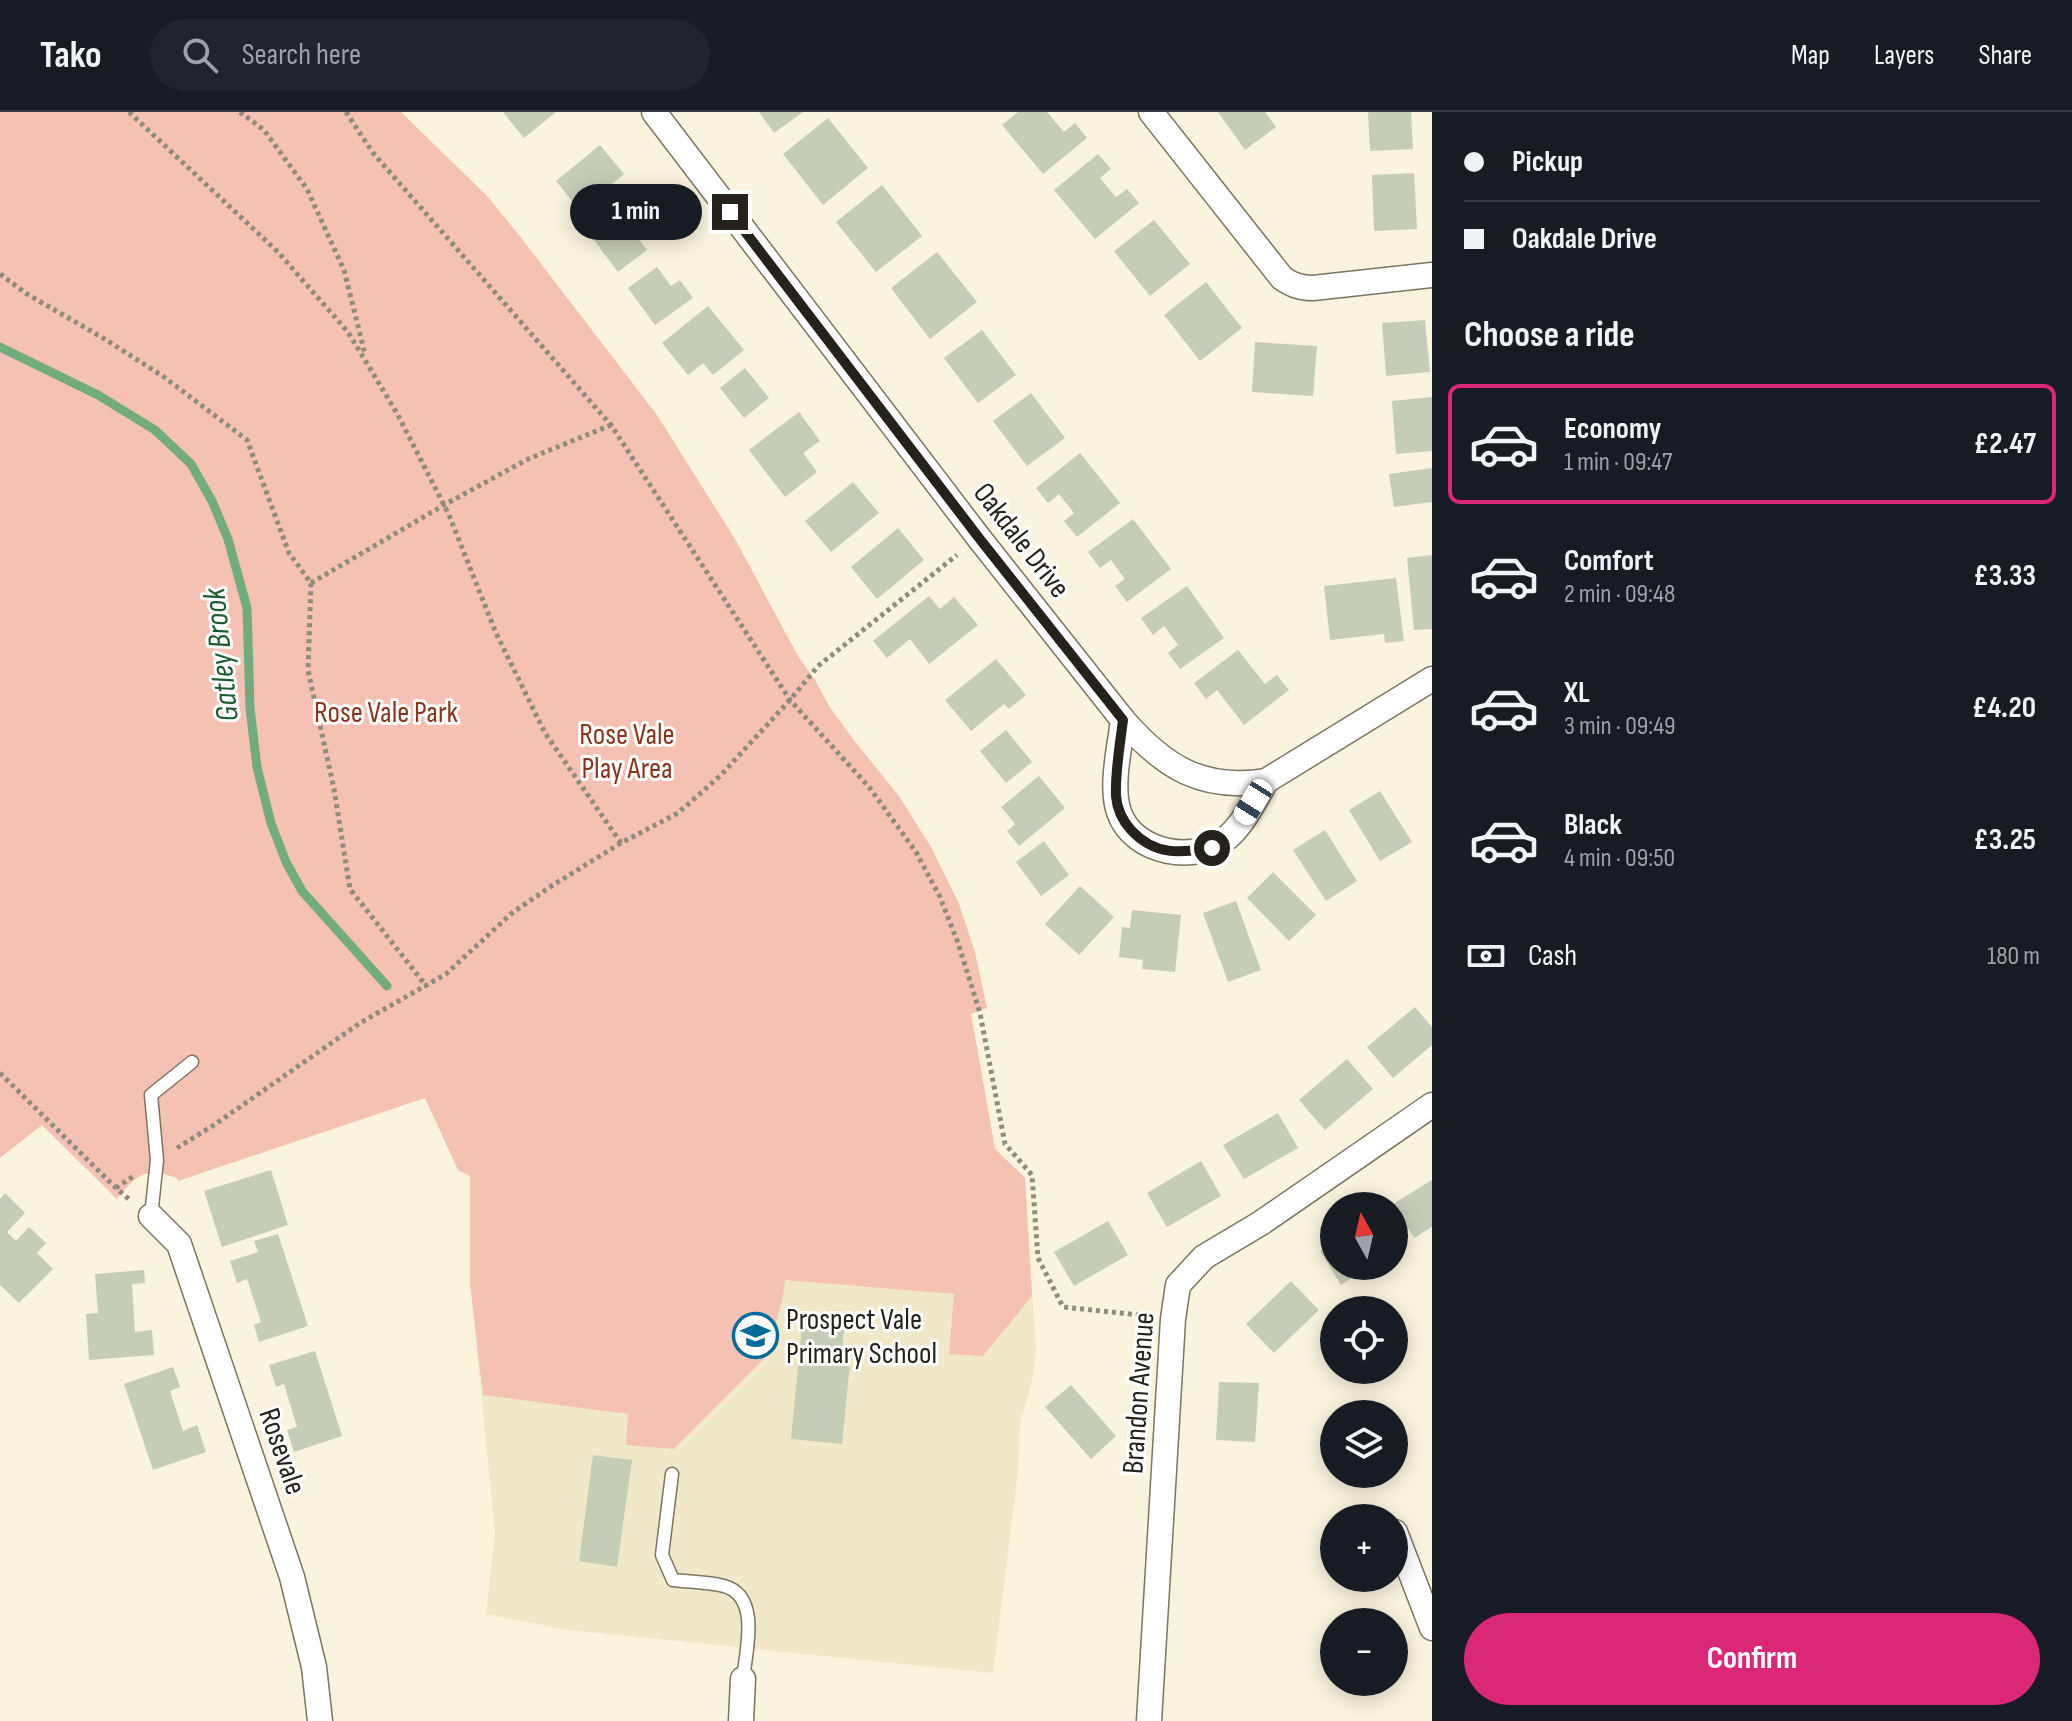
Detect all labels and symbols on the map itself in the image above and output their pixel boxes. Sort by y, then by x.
callout: 1 min [570,184,702,240]
route end [712,194,748,230]
street label: Oakdale Drive [965,476,1077,605]
water label: Gatley Brook [195,585,248,723]
park label: Rose Vale Park [314,695,459,731]
park label: Rose Vale Play Area [579,717,675,787]
car [1230,775,1276,829]
route start [1194,830,1230,866]
north arrow [1320,1192,1408,1280]
place label: Prospect Vale Primary School [786,1302,937,1372]
street label: Brandon Avenue [1115,1311,1163,1475]
school or university icon: Prospect Vale Primary School [731,1312,779,1360]
street label: Rosevale [251,1403,314,1499]

